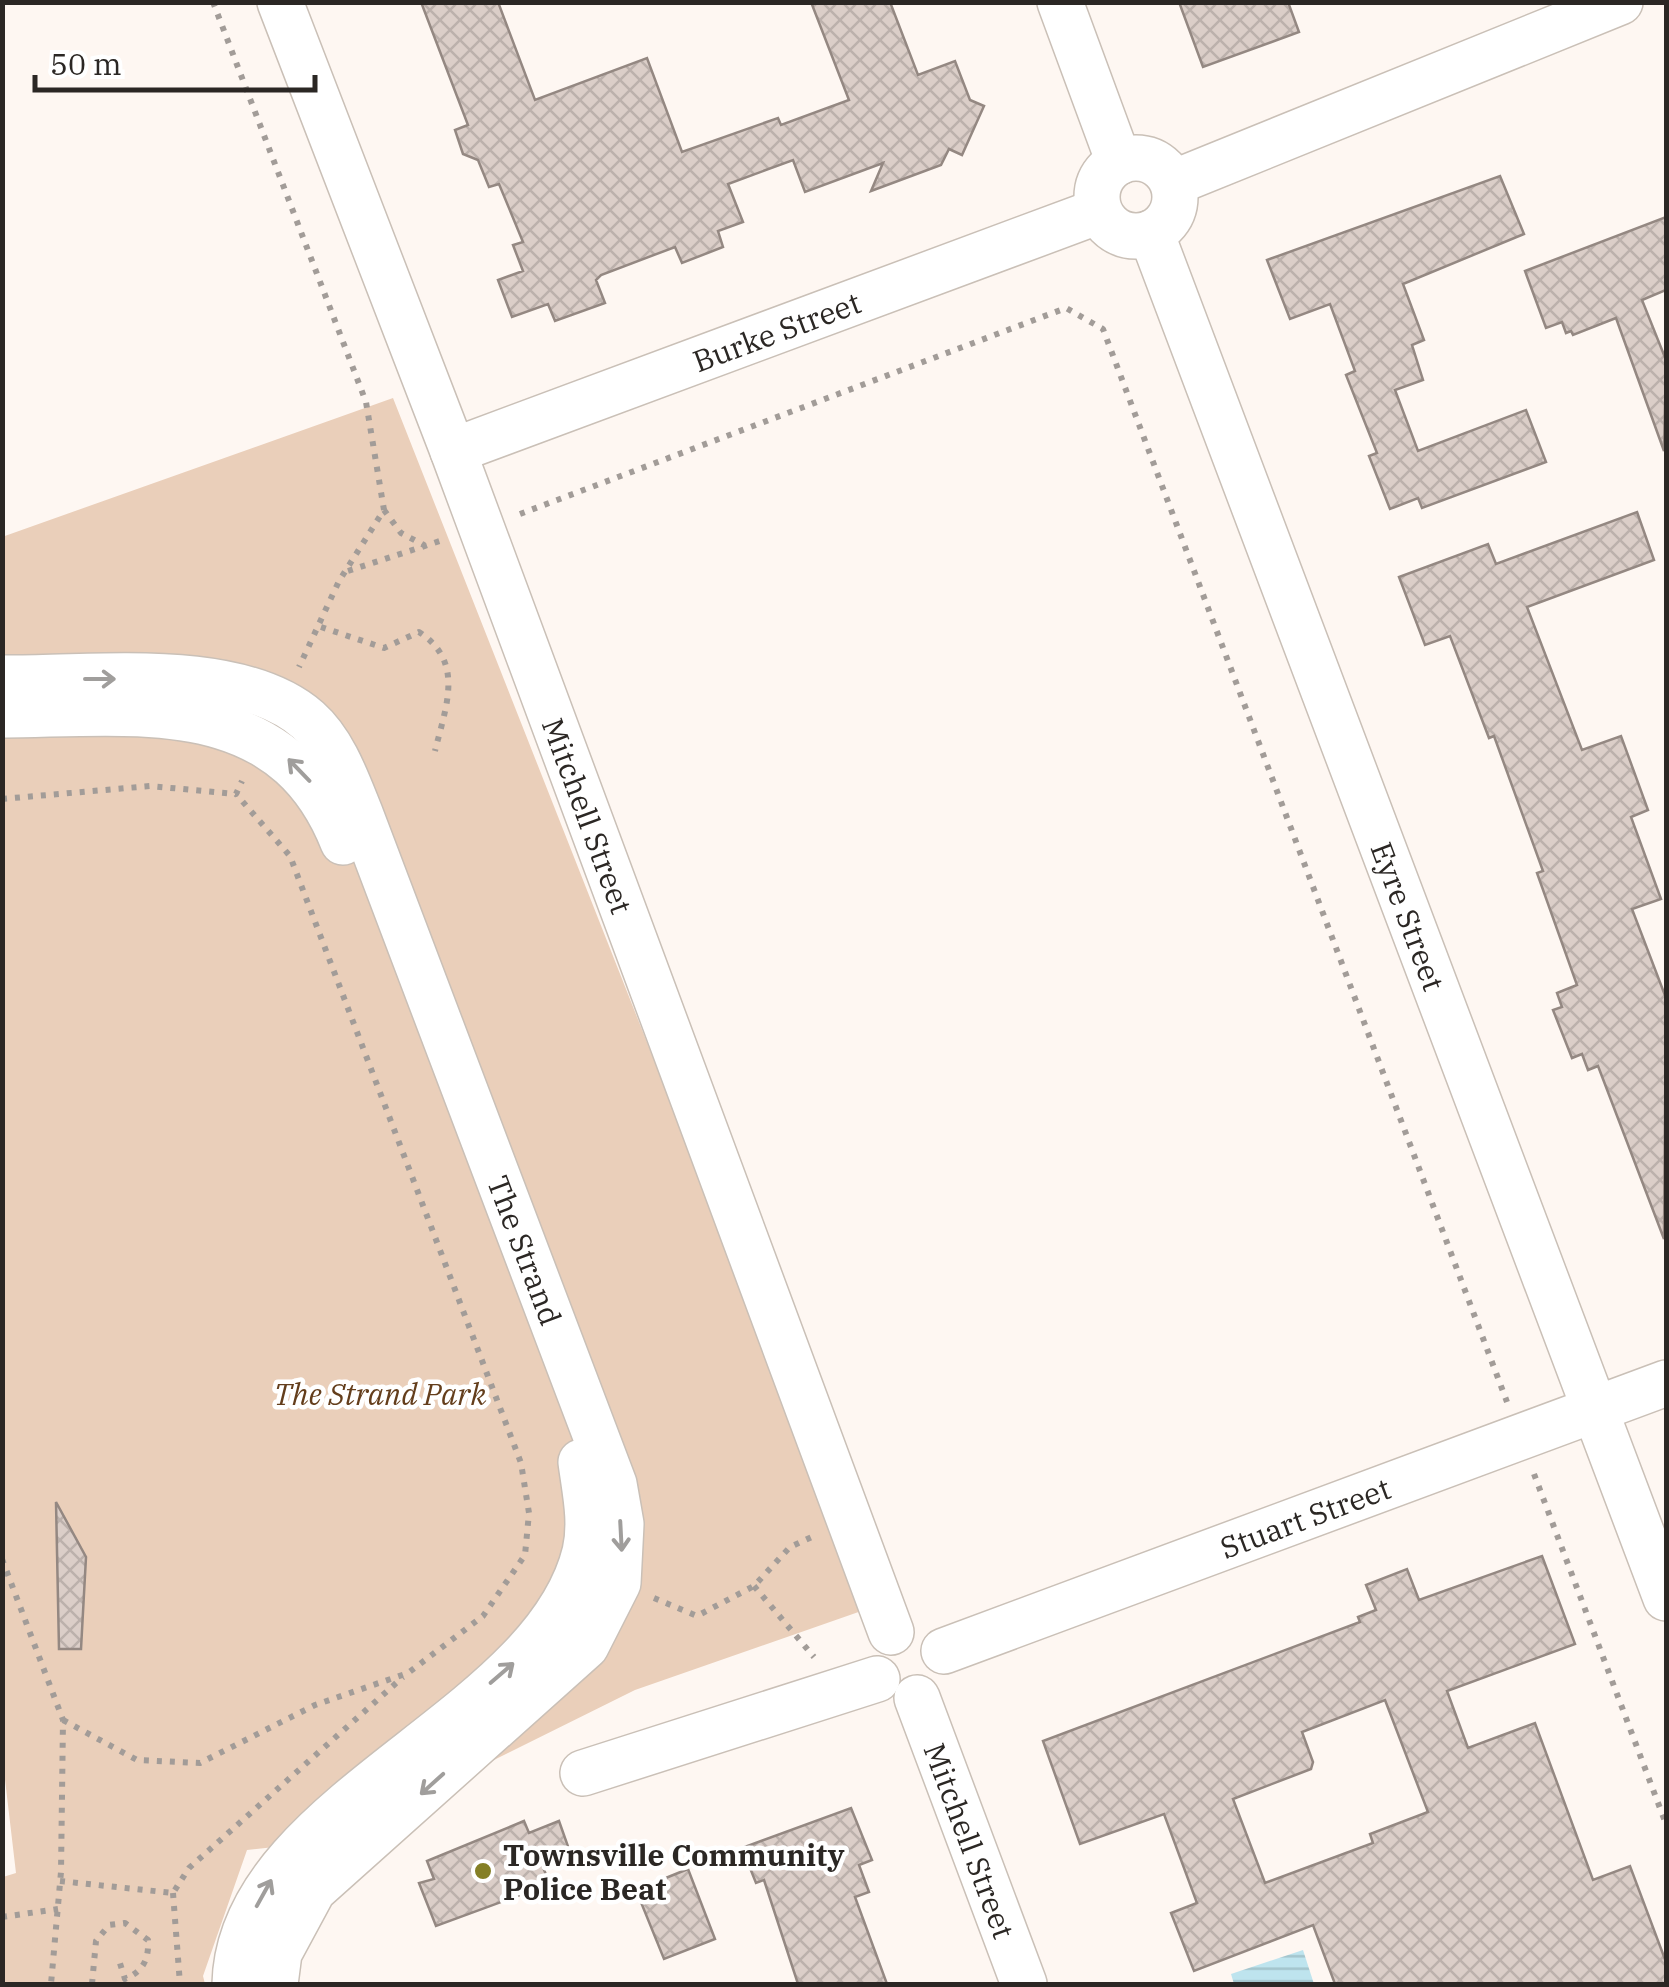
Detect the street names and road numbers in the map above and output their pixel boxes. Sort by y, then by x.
street label: Burke Street [687,282,866,380]
street label: Mitchell Street [534,712,642,919]
street label: Eyre Street [1363,836,1454,996]
street label: The Strand [479,1170,571,1330]
street label: Stuart Street [1214,1468,1395,1566]
street label: Mitchell Street [916,1737,1025,1944]

